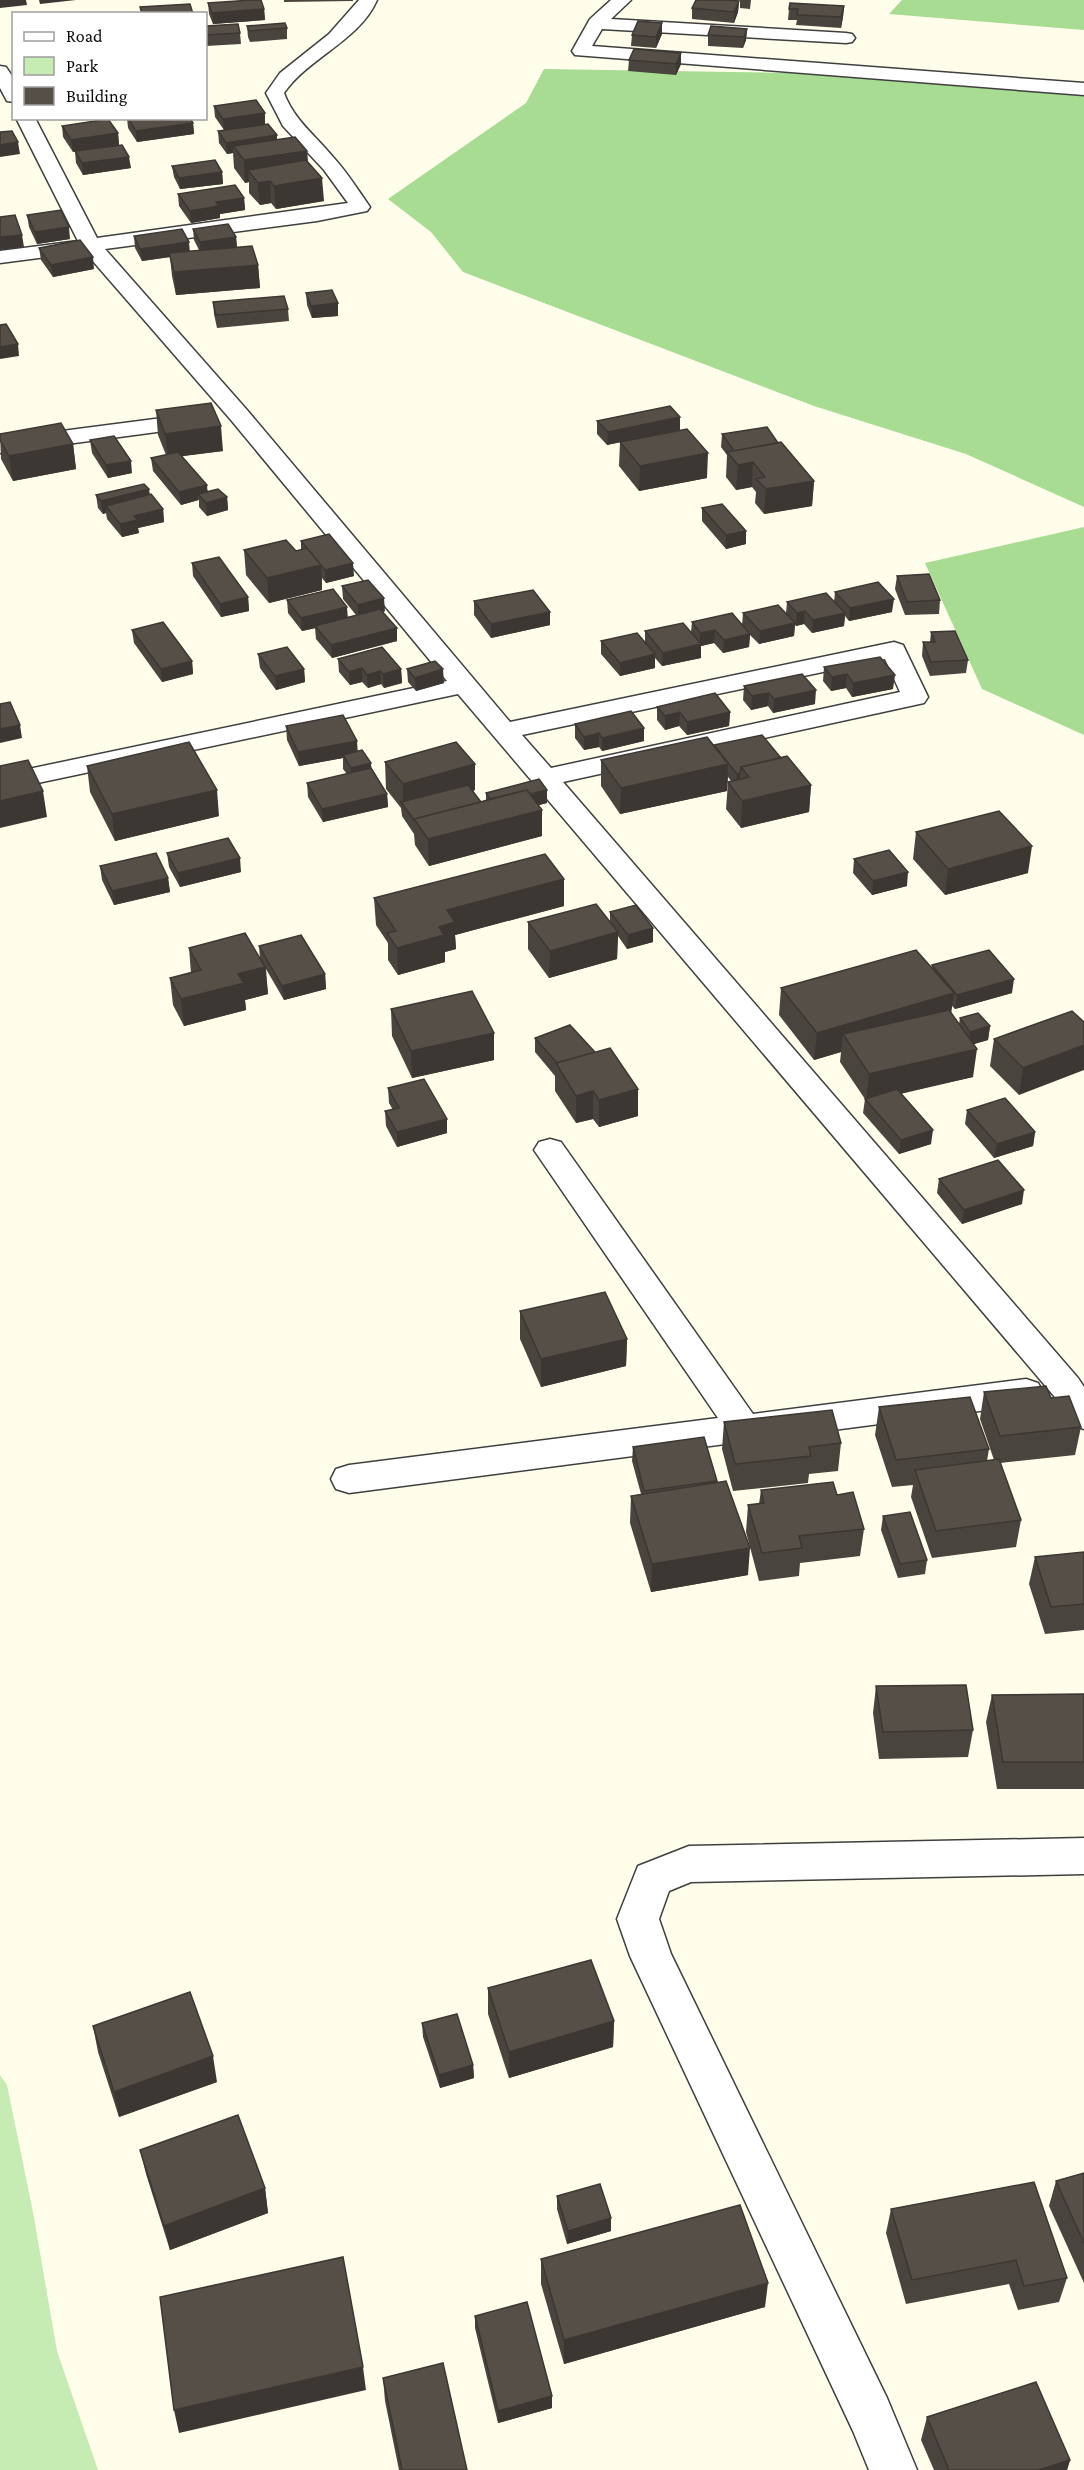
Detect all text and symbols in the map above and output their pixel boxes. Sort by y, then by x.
legend [12,12,207,120]
text: Road [66,26,103,46]
text: Park [66,56,98,76]
text: Building [66,86,128,106]

